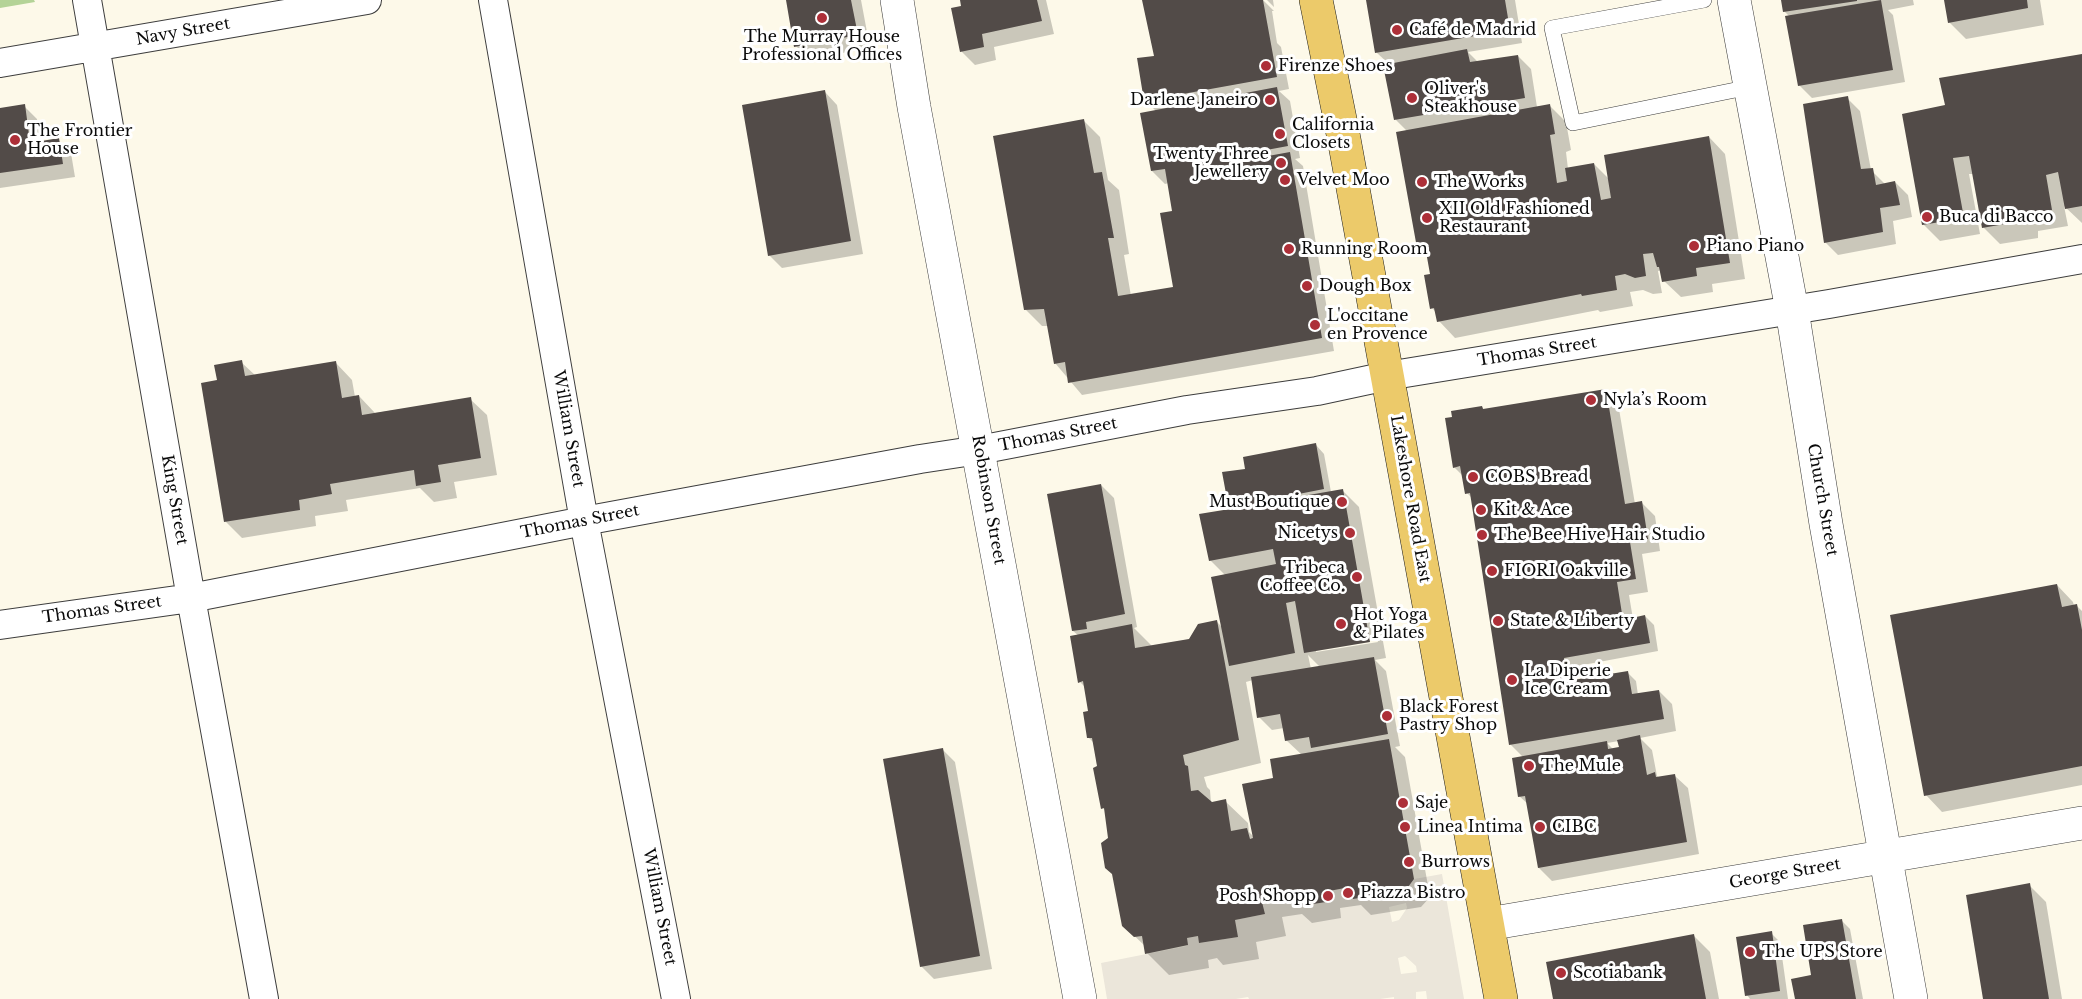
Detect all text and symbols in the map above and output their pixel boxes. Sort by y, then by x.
marker: The Murray House Professional Offices [815,11,829,25]
street label: Navy Street [135,14,231,50]
place label: Café de Madrid [1409,20,1536,40]
marker: Café de Madrid [1390,23,1404,37]
place label: The Murray House Professional Offices [742,27,902,65]
place label: Firenze Shoes [1278,56,1393,76]
marker: Firenze Shoes [1259,59,1273,73]
place label: Oliver's Steakhouse [1424,79,1517,117]
place label: Darlene Janeiro [1130,90,1258,110]
marker: Oliver's Steakhouse [1405,91,1419,105]
marker: Darlene Janeiro [1263,93,1277,107]
place label: California Closets [1292,115,1374,153]
place label: The Frontier House [27,121,132,159]
marker: California Closets [1273,127,1287,141]
marker: The Frontier House [8,133,22,147]
place label: Twenty Three Jewellery [1153,144,1269,182]
marker: Twenty Three Jewellery [1274,156,1288,170]
place label: Velvet Moo [1297,170,1390,190]
place label: The Works [1434,172,1524,192]
marker: Velvet Moo [1278,173,1292,187]
marker: The Works [1415,175,1429,189]
place label: XII Old Fashioned Restaurant [1439,199,1590,237]
place label: Buca di Bacco [1939,207,2054,227]
marker: Buca di Bacco [1920,210,1934,224]
marker: XII Old Fashioned Restaurant [1420,211,1434,225]
place label: Piano Piano [1706,236,1804,256]
place label: Running Room [1301,239,1428,259]
marker: Piano Piano [1687,239,1701,253]
marker: Running Room [1282,242,1296,256]
place label: Dough Box [1319,276,1412,296]
marker: Dough Box [1300,279,1314,293]
place label: L'occitane en Provence [1327,306,1428,344]
marker: L'occitane en Provence [1308,318,1322,332]
street label: Thomas Street [1476,333,1598,371]
street label: William Street [548,369,588,489]
place label: Nyla’s Room [1603,390,1707,410]
marker: Nyla’s Room [1584,393,1598,407]
street label: Thomas Street [997,414,1119,456]
street label: Lakeshore Road East [1386,414,1434,584]
street label: Robinson Street [967,434,1009,566]
street label: Church Street [1803,442,1841,558]
street label: King Street [157,453,191,547]
place label: COBS Bread [1485,467,1589,487]
marker: COBS Bread [1466,470,1480,484]
place label: Must Boutique [1209,492,1330,512]
marker: Must Boutique [1335,495,1349,509]
place label: Kit & Ace [1493,500,1570,520]
street label: Thomas Street [519,501,641,543]
marker: Kit & Ace [1474,503,1488,517]
place label: Nicetys [1277,523,1338,543]
place label: The Bee Hive Hair Studio [1494,525,1705,545]
marker: Nicetys [1343,526,1357,540]
marker: The Bee Hive Hair Studio [1475,528,1489,542]
place label: Tribeca Coffee Co. [1260,558,1345,596]
place label: FIORI Oakville [1504,561,1628,581]
marker: FIORI Oakville [1485,564,1499,578]
marker: Tribeca Coffee Co. [1350,570,1364,584]
street label: Thomas Street [41,592,163,628]
place label: Hot Yoga & Pilates [1353,605,1427,643]
place label: State & Liberty [1510,611,1634,631]
marker: State & Liberty [1491,614,1505,628]
marker: Hot Yoga & Pilates [1334,617,1348,631]
place label: La Diperie Ice Cream [1524,661,1611,699]
marker: La Diperie Ice Cream [1505,673,1519,687]
place label: Black Forest Pastry Shop [1399,697,1499,735]
marker: Black Forest Pastry Shop [1380,709,1394,723]
place label: The Mule [1541,756,1621,776]
marker: The Mule [1522,759,1536,773]
place label: Saje [1415,793,1448,813]
marker: Saje [1396,796,1410,810]
place label: Linea Intima [1417,817,1523,837]
place label: CIBC [1552,817,1597,837]
marker: Linea Intima [1398,820,1412,834]
marker: CIBC [1533,820,1547,834]
street label: William Street [638,847,680,967]
place label: Burrows [1421,852,1490,872]
marker: Burrows [1402,855,1416,869]
street label: George Street [1728,855,1842,893]
place label: Piazza Bistro [1360,883,1466,903]
place label: Posh Shopp [1219,886,1316,906]
marker: Piazza Bistro [1341,886,1355,900]
marker: Posh Shopp [1321,889,1335,903]
place label: The UPS Store [1762,942,1883,962]
marker: The UPS Store [1743,945,1757,959]
place label: Scotiabank [1573,963,1663,983]
marker: Scotiabank [1554,966,1568,980]

